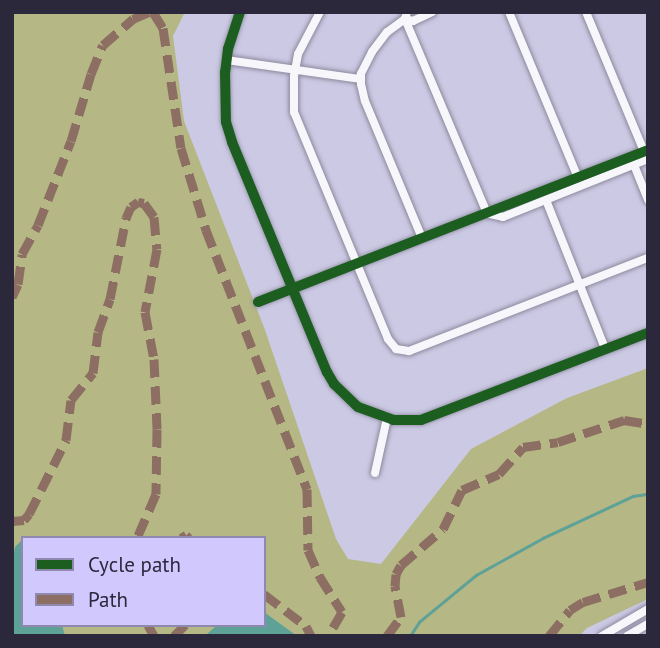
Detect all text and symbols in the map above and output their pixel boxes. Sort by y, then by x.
legend [21,536,266,627]
text: Cycle path [88,551,181,578]
text: Path [88,586,128,613]

